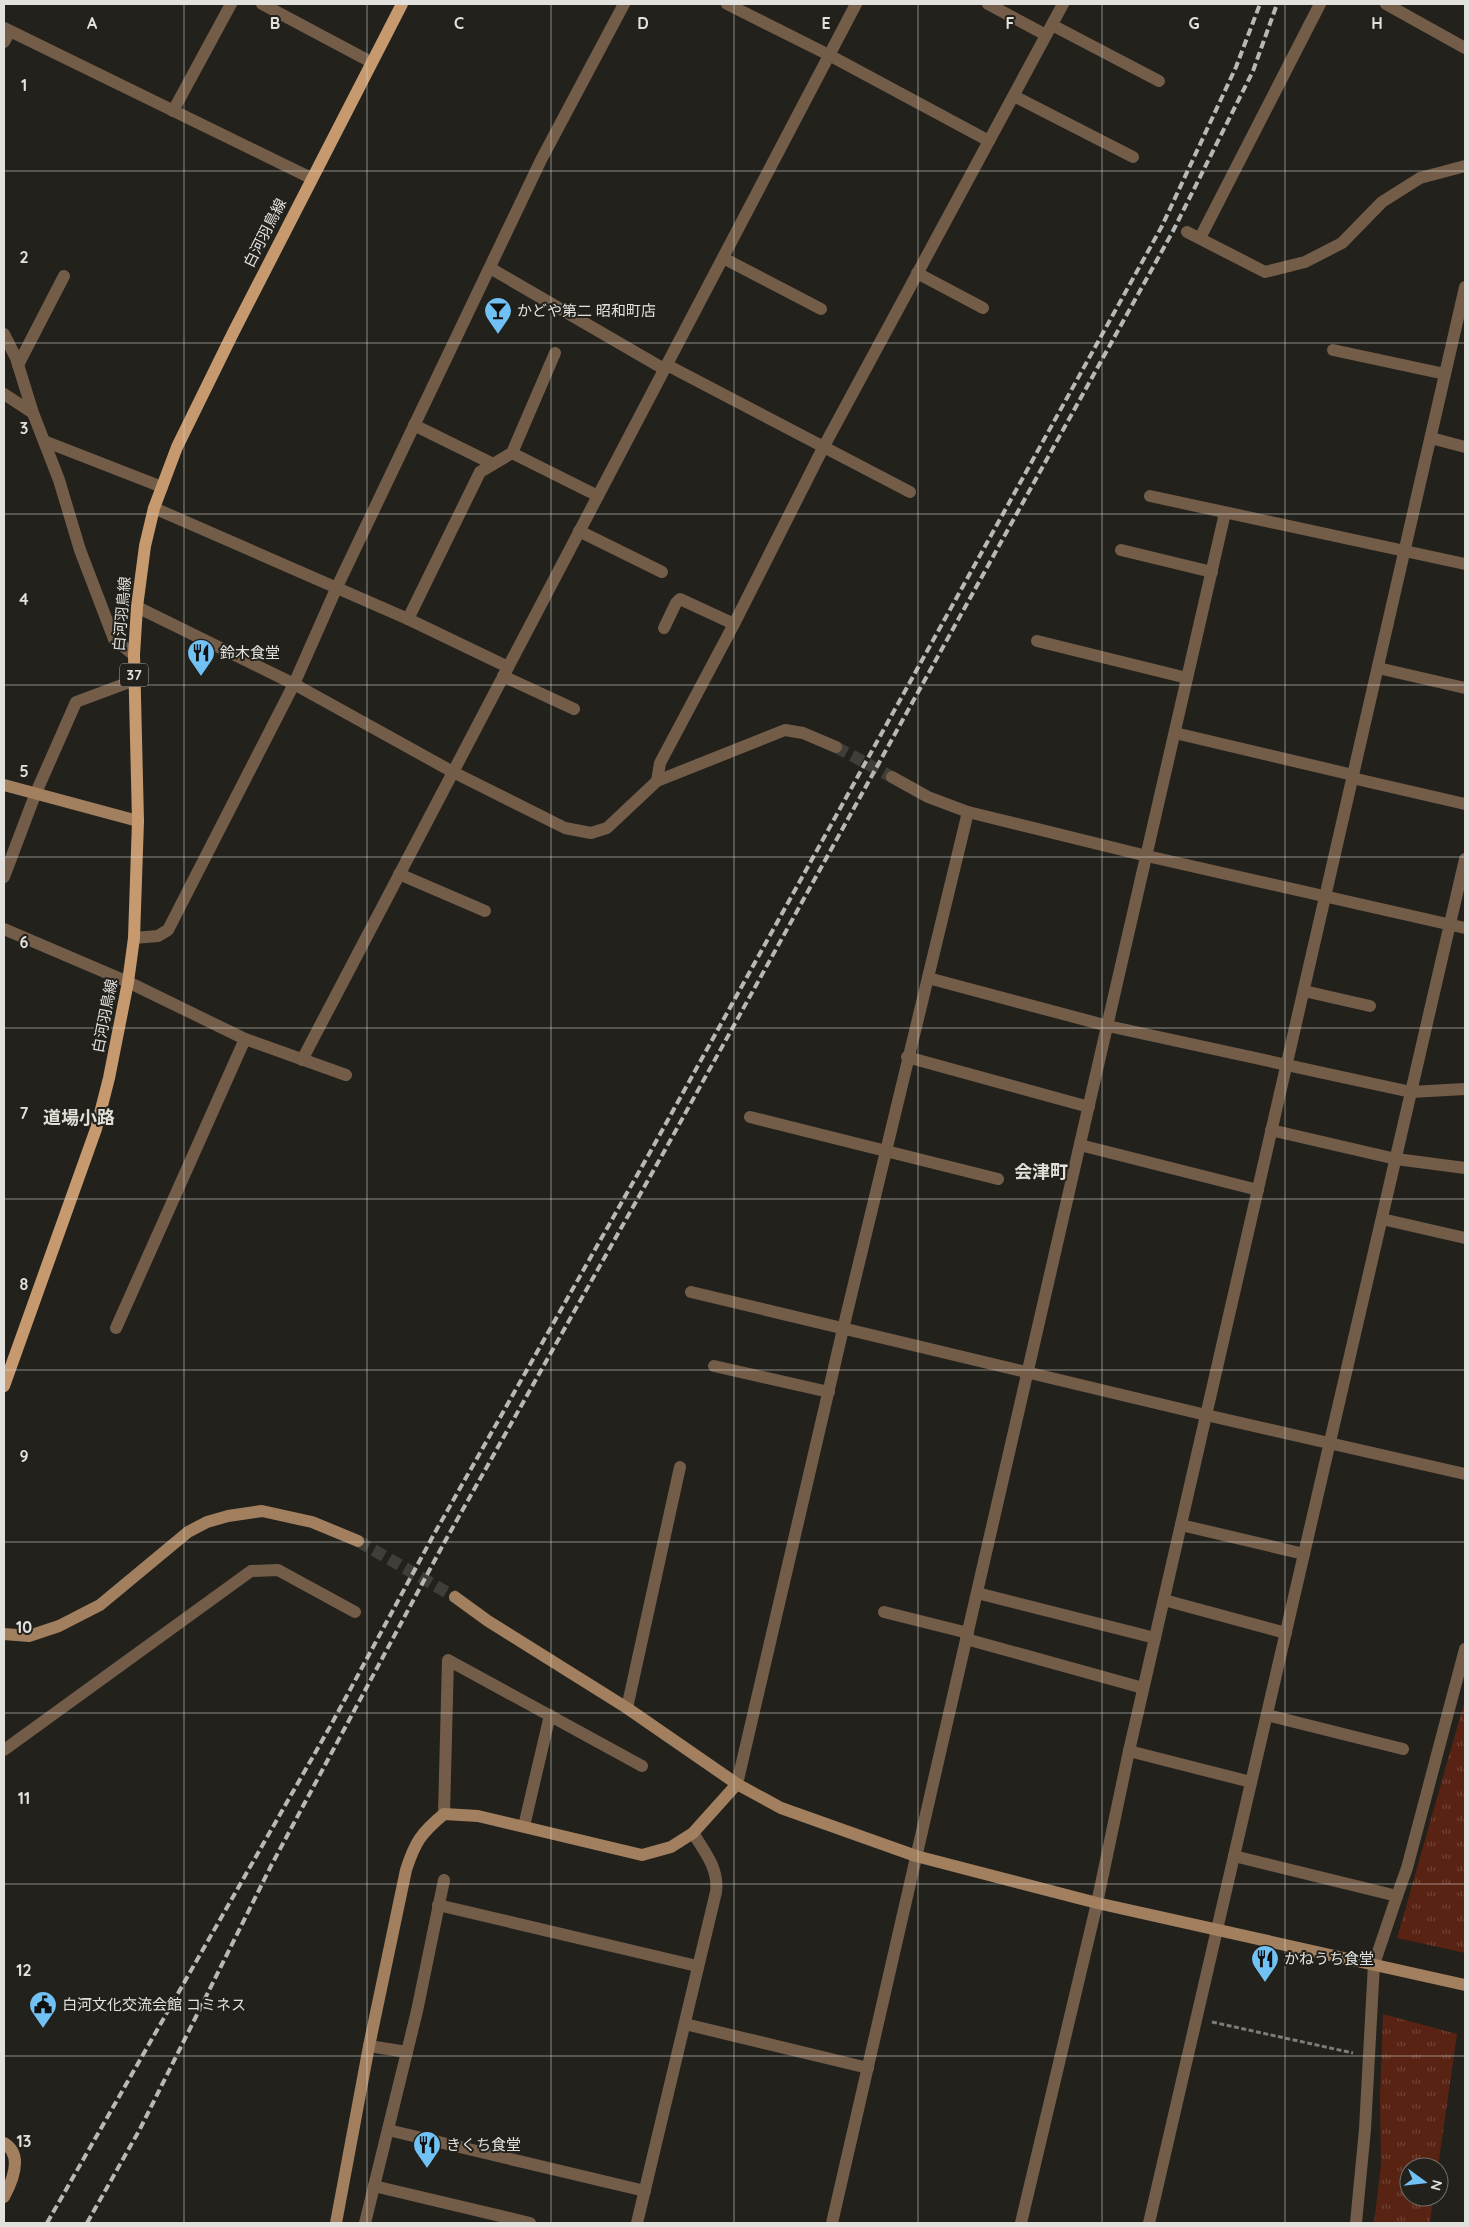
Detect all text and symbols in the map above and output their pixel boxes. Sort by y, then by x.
text: A [87,13,98,33]
text: B [270,13,280,33]
text: C [454,13,464,33]
text: D [637,13,649,33]
text: E [821,13,831,33]
text: F [1006,13,1015,33]
text: G [1188,13,1200,33]
text: H [1371,13,1383,33]
text: 1 [21,75,27,95]
street label: 白河羽鳥線 [239,195,290,271]
text: 2 [19,247,29,267]
bar icon: かどや第二 昭和町店 [483,296,513,335]
place label: かどや第二 昭和町店 [517,301,656,320]
text: 3 [20,418,28,438]
street label: 白河羽鳥線 [109,576,134,652]
text: 4 [19,589,29,609]
restaurant icon: 鈴木食堂 [186,638,216,677]
place label: 鈴木食堂 [220,643,280,662]
road number: 37 [120,664,148,686]
text: 5 [19,761,29,781]
text: 6 [20,932,29,952]
street label: 白河羽鳥線 [88,977,121,1055]
text: 7 [20,1103,29,1123]
district label: 道場小路 [43,1106,115,1129]
district label: 会津町 [1014,1160,1068,1183]
text: 8 [20,1274,29,1294]
text: 9 [19,1446,29,1466]
text: 10 [16,1617,32,1637]
text: 11 [18,1788,30,1808]
restaurant icon: かねうち食堂 [1250,1944,1280,1983]
place label: かねうち食堂 [1284,1949,1374,1968]
text: 12 [16,1960,32,1980]
public building icon: 白河文化交流会館 コミネス [28,1990,58,2029]
place label: 白河文化交流会館 コミネス [62,1995,246,2014]
restaurant icon: きくち食堂 [412,2130,442,2169]
text: 13 [17,2131,31,2151]
place label: きくち食堂 [446,2135,521,2154]
north arrow [1399,2157,1449,2207]
text: N [1427,2178,1447,2193]

